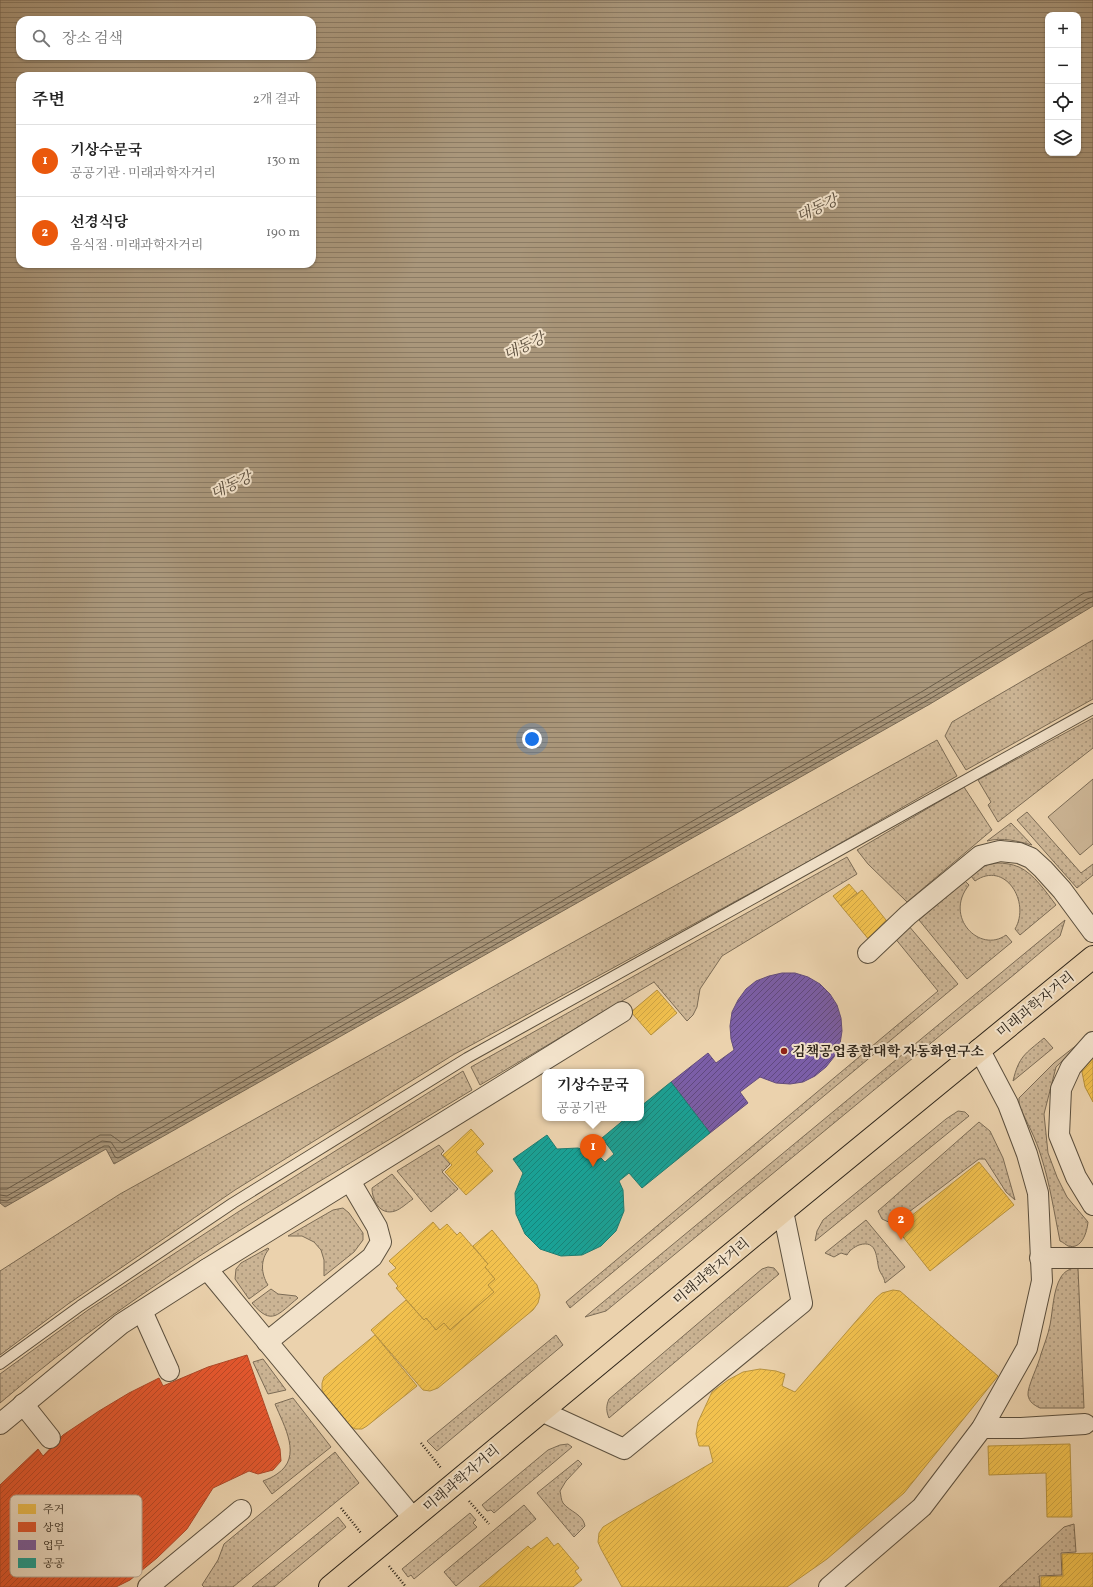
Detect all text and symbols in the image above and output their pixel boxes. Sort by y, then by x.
map controls [1045,12,1081,156]
button: + [1045,12,1081,48]
search box [16,16,316,60]
icon: search [30,27,52,49]
text: 장소 검색 [62,29,123,50]
button: − [1045,48,1081,84]
button: locate [1045,84,1081,120]
text: 주변 [32,89,65,112]
text: 2개 결과 [253,91,300,109]
button: layers [1045,120,1081,156]
text: 기상수문국 [70,141,142,162]
text: 1 [42,152,48,170]
text: 130 m [267,152,300,170]
text: 공공기관 · 미래과학자거리 [70,165,216,183]
water label: 대동강 [793,190,844,228]
text: 선경식당 [70,213,128,234]
text: 2 [42,224,48,242]
text: 190 m [266,224,300,242]
text: 음식점 · 미래과학자거리 [70,237,203,255]
water label: 대동강 [500,328,551,366]
water label: 대동강 [207,467,258,505]
your location [522,729,542,749]
street label: 미래과학자거리 [993,968,1079,1042]
place label: 김책공업종합대학 자동화연구소 [792,1043,985,1062]
marker: 김책공업종합대학 자동화연구소 [779,1046,789,1056]
popup [542,1069,644,1121]
text: 기상수문국 [557,1076,629,1097]
text: 공공기관 [557,1100,607,1118]
pin: 1 [580,1134,606,1167]
pin: 2 [888,1207,914,1240]
street label: 미래과학자거리 [670,1234,754,1310]
street label: 미래과학자거리 [420,1441,504,1517]
legend [10,1495,142,1577]
text: 주거 [43,1503,64,1518]
text: 상업 [43,1521,64,1536]
text: 업무 [43,1539,65,1554]
text: 공공 [43,1557,65,1572]

